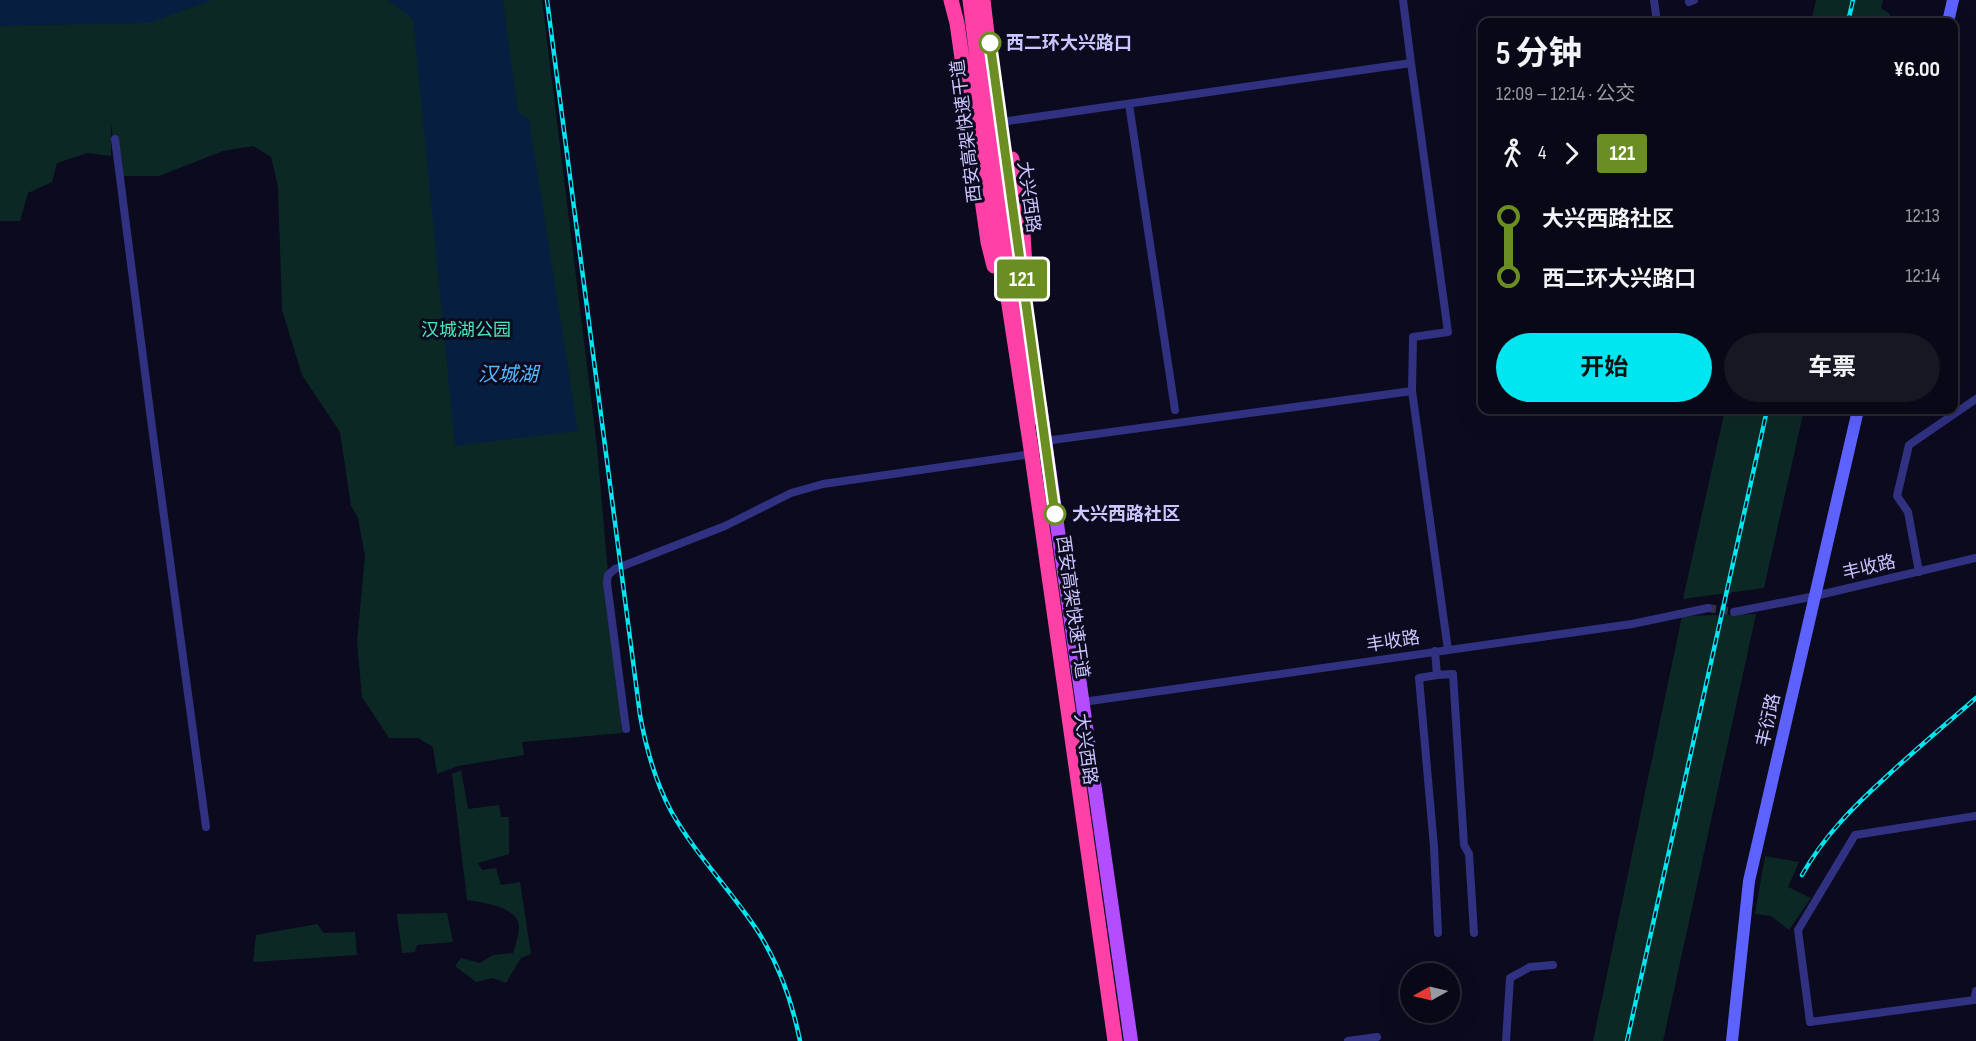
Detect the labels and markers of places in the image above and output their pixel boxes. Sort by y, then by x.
marker: 西二环大兴路口 [979,32,1001,54]
place label: 西二环大兴路口 [1006,33,1132,54]
marker: 大兴西路社区 [1044,503,1066,525]
place label: 大兴西路社区 [1072,504,1180,525]

